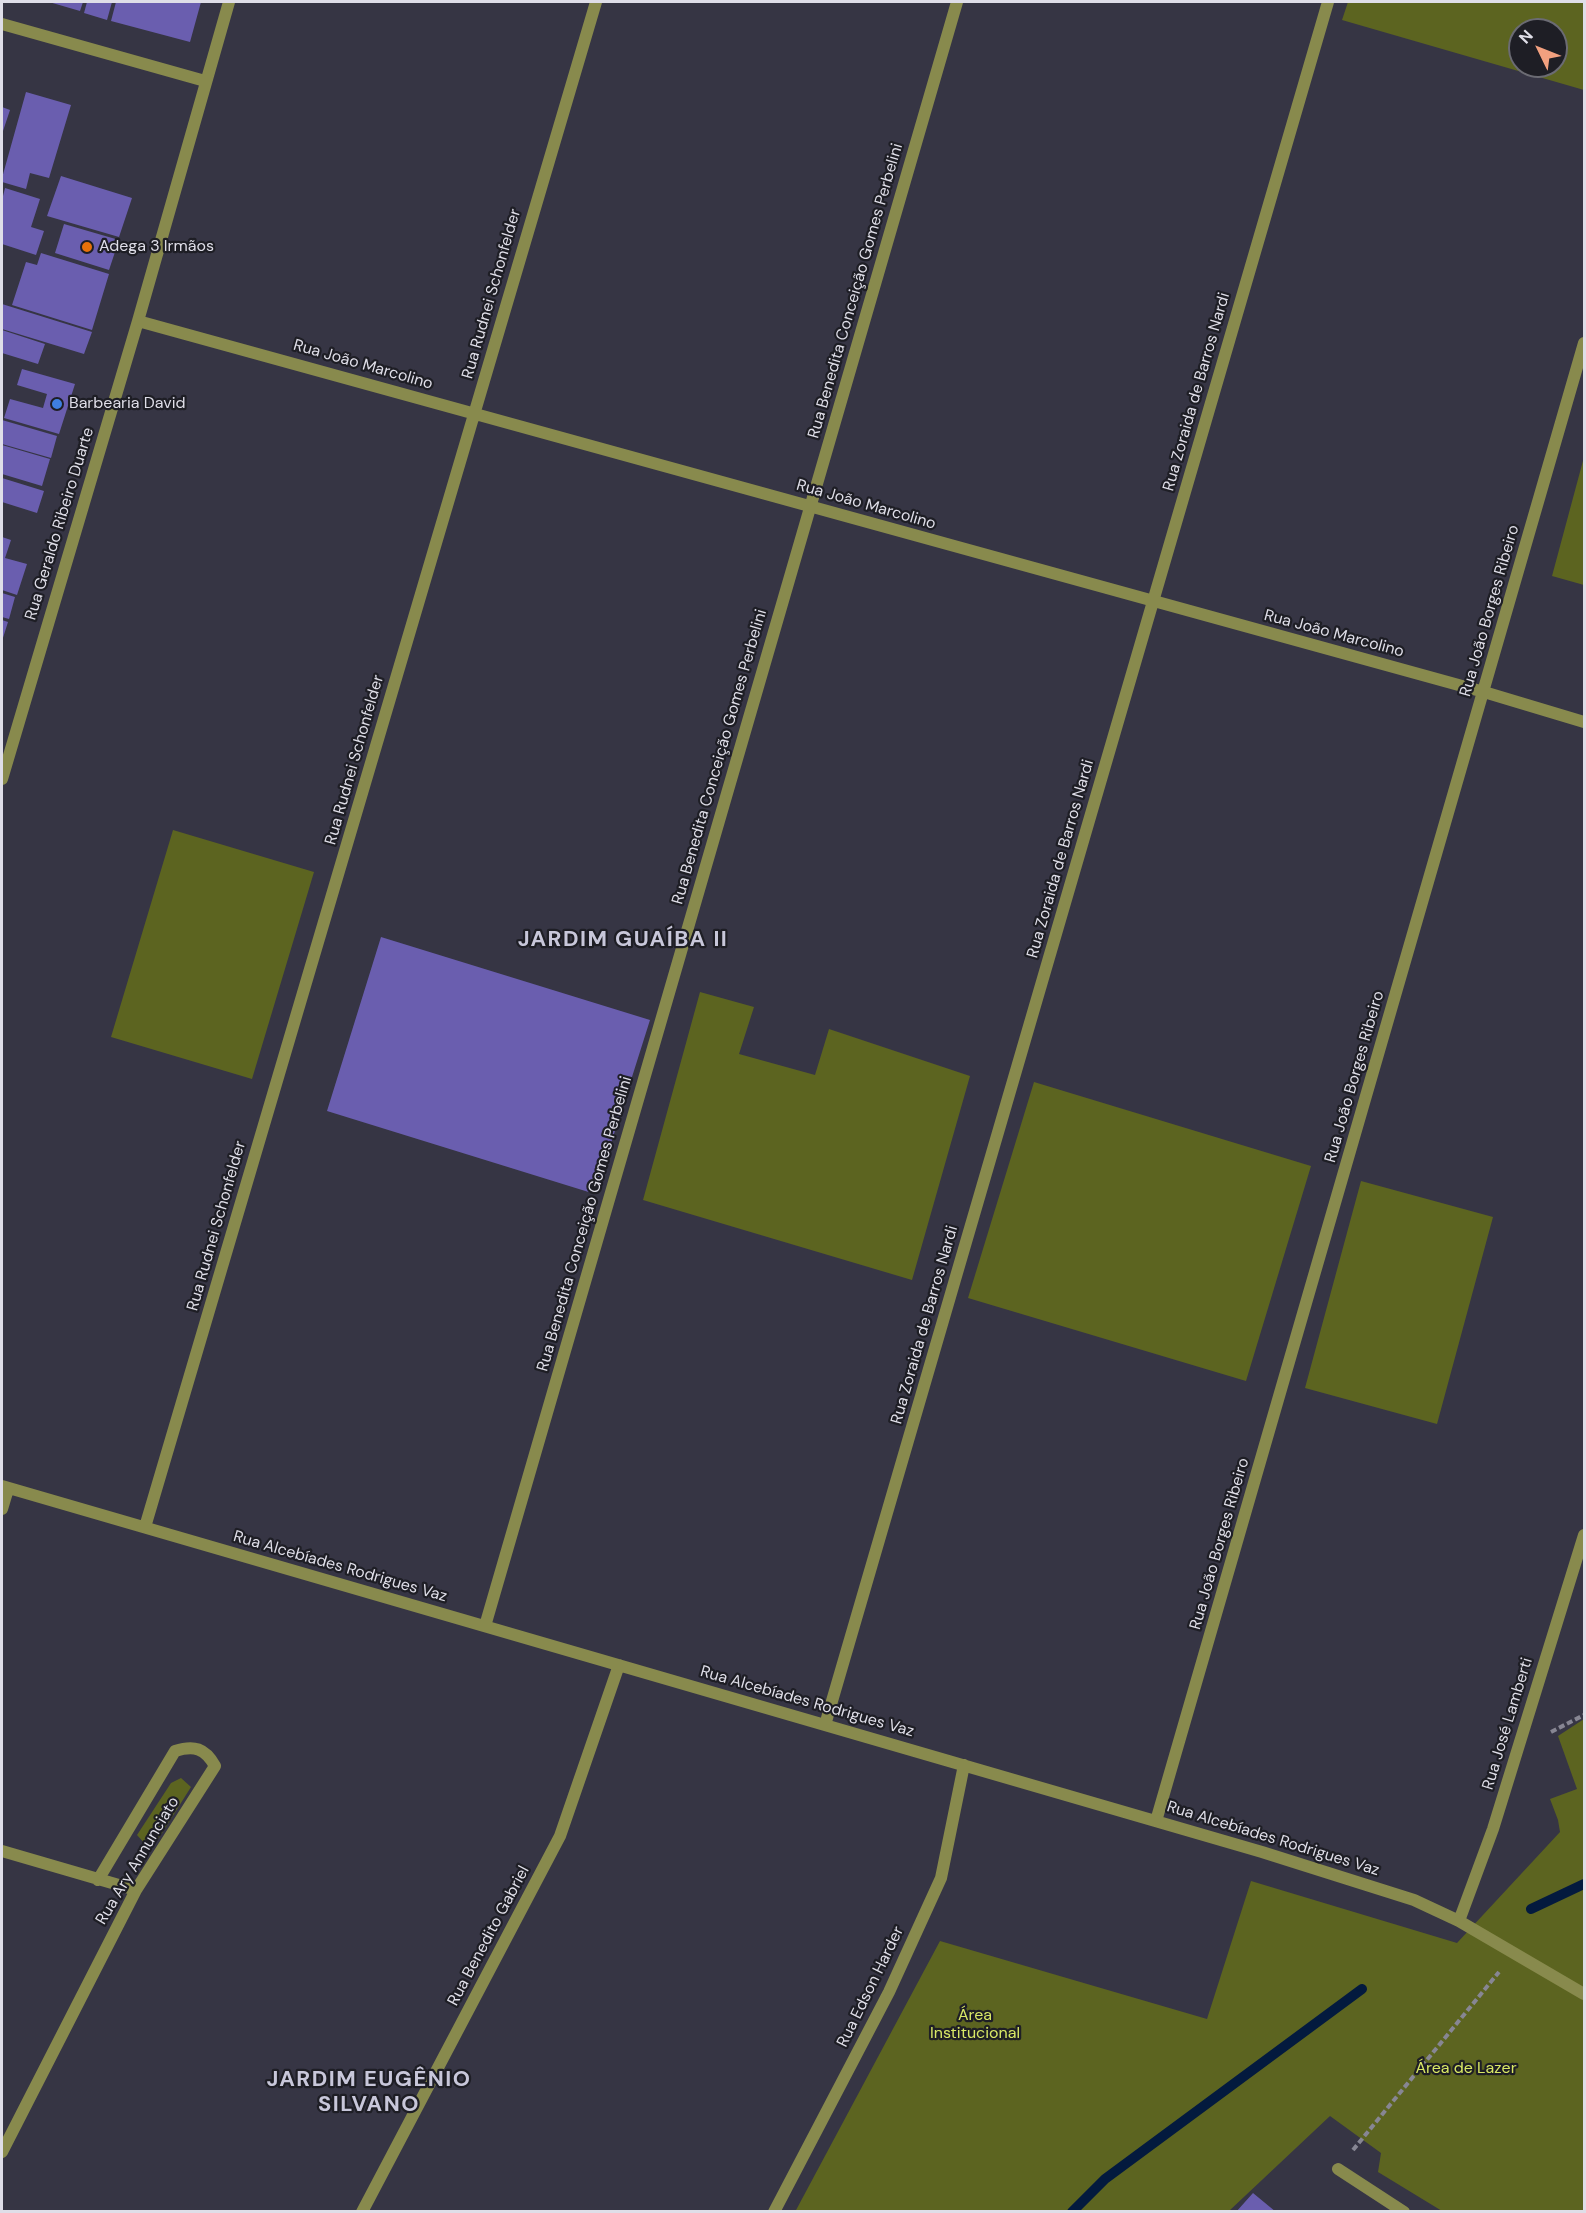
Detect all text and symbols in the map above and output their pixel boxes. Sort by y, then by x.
north arrow [1508,18,1568,78]
text: N [1514,25,1538,48]
street label: Rua Benedita Conceição Gomes Perbelini [805,141,907,441]
street label: Rua Rudnei Schonfelder [459,207,525,381]
place label: Adega 3 Irmãos [99,237,214,257]
marker: Adega 3 Irmãos [80,240,94,254]
street label: Rua Zoraida de Barros Nardi [1159,291,1235,493]
street label: Rua João Marcolino [291,336,435,394]
place label: Barbearia David [69,394,186,414]
marker: Barbearia David [50,397,64,411]
street label: Rua Geraldo Ribeiro Duarte [22,425,98,623]
street label: Rua João Marcolino [794,476,938,534]
street label: Rua João Borges Ribeiro [1456,523,1524,699]
street label: Rua João Marcolino [1262,606,1406,662]
street label: Rua Benedita Conceição Gomes Perbelini [669,607,771,907]
street label: Rua Rudnei Schonfelder [322,673,388,847]
street label: Rua Zoraida de Barros Nardi [1023,758,1099,960]
district label: JARDIM GUAÍBA II [518,927,728,953]
street label: Rua João Borges Ribeiro [1321,989,1389,1165]
street label: Rua Benedita Conceição Gomes Perbelini [534,1074,636,1374]
street label: Rua Rudnei Schonfelder [184,1139,250,1313]
street label: Rua Zoraida de Barros Nardi [887,1224,963,1426]
street label: Rua João Borges Ribeiro [1186,1456,1254,1632]
street label: Rua Alcebíades Rodrigues Vaz [231,1527,449,1607]
street label: Rua José Lamberti [1479,1656,1537,1792]
street label: Rua Alcebíades Rodrigues Vaz [698,1662,916,1742]
street label: Rua Ary Annunciato [92,1794,184,1928]
street label: Rua Alcebíades Rodrigues Vaz [1164,1797,1382,1881]
street label: Rua Benedito Gabriel [444,1863,534,2009]
street label: Rua Edson Harder [833,1924,909,2050]
park label: Área Institucional [930,2006,1020,2044]
park label: Área de Lazer [1415,2059,1517,2079]
district label: JARDIM EUGÊNIO SILVANO [266,2067,472,2118]

